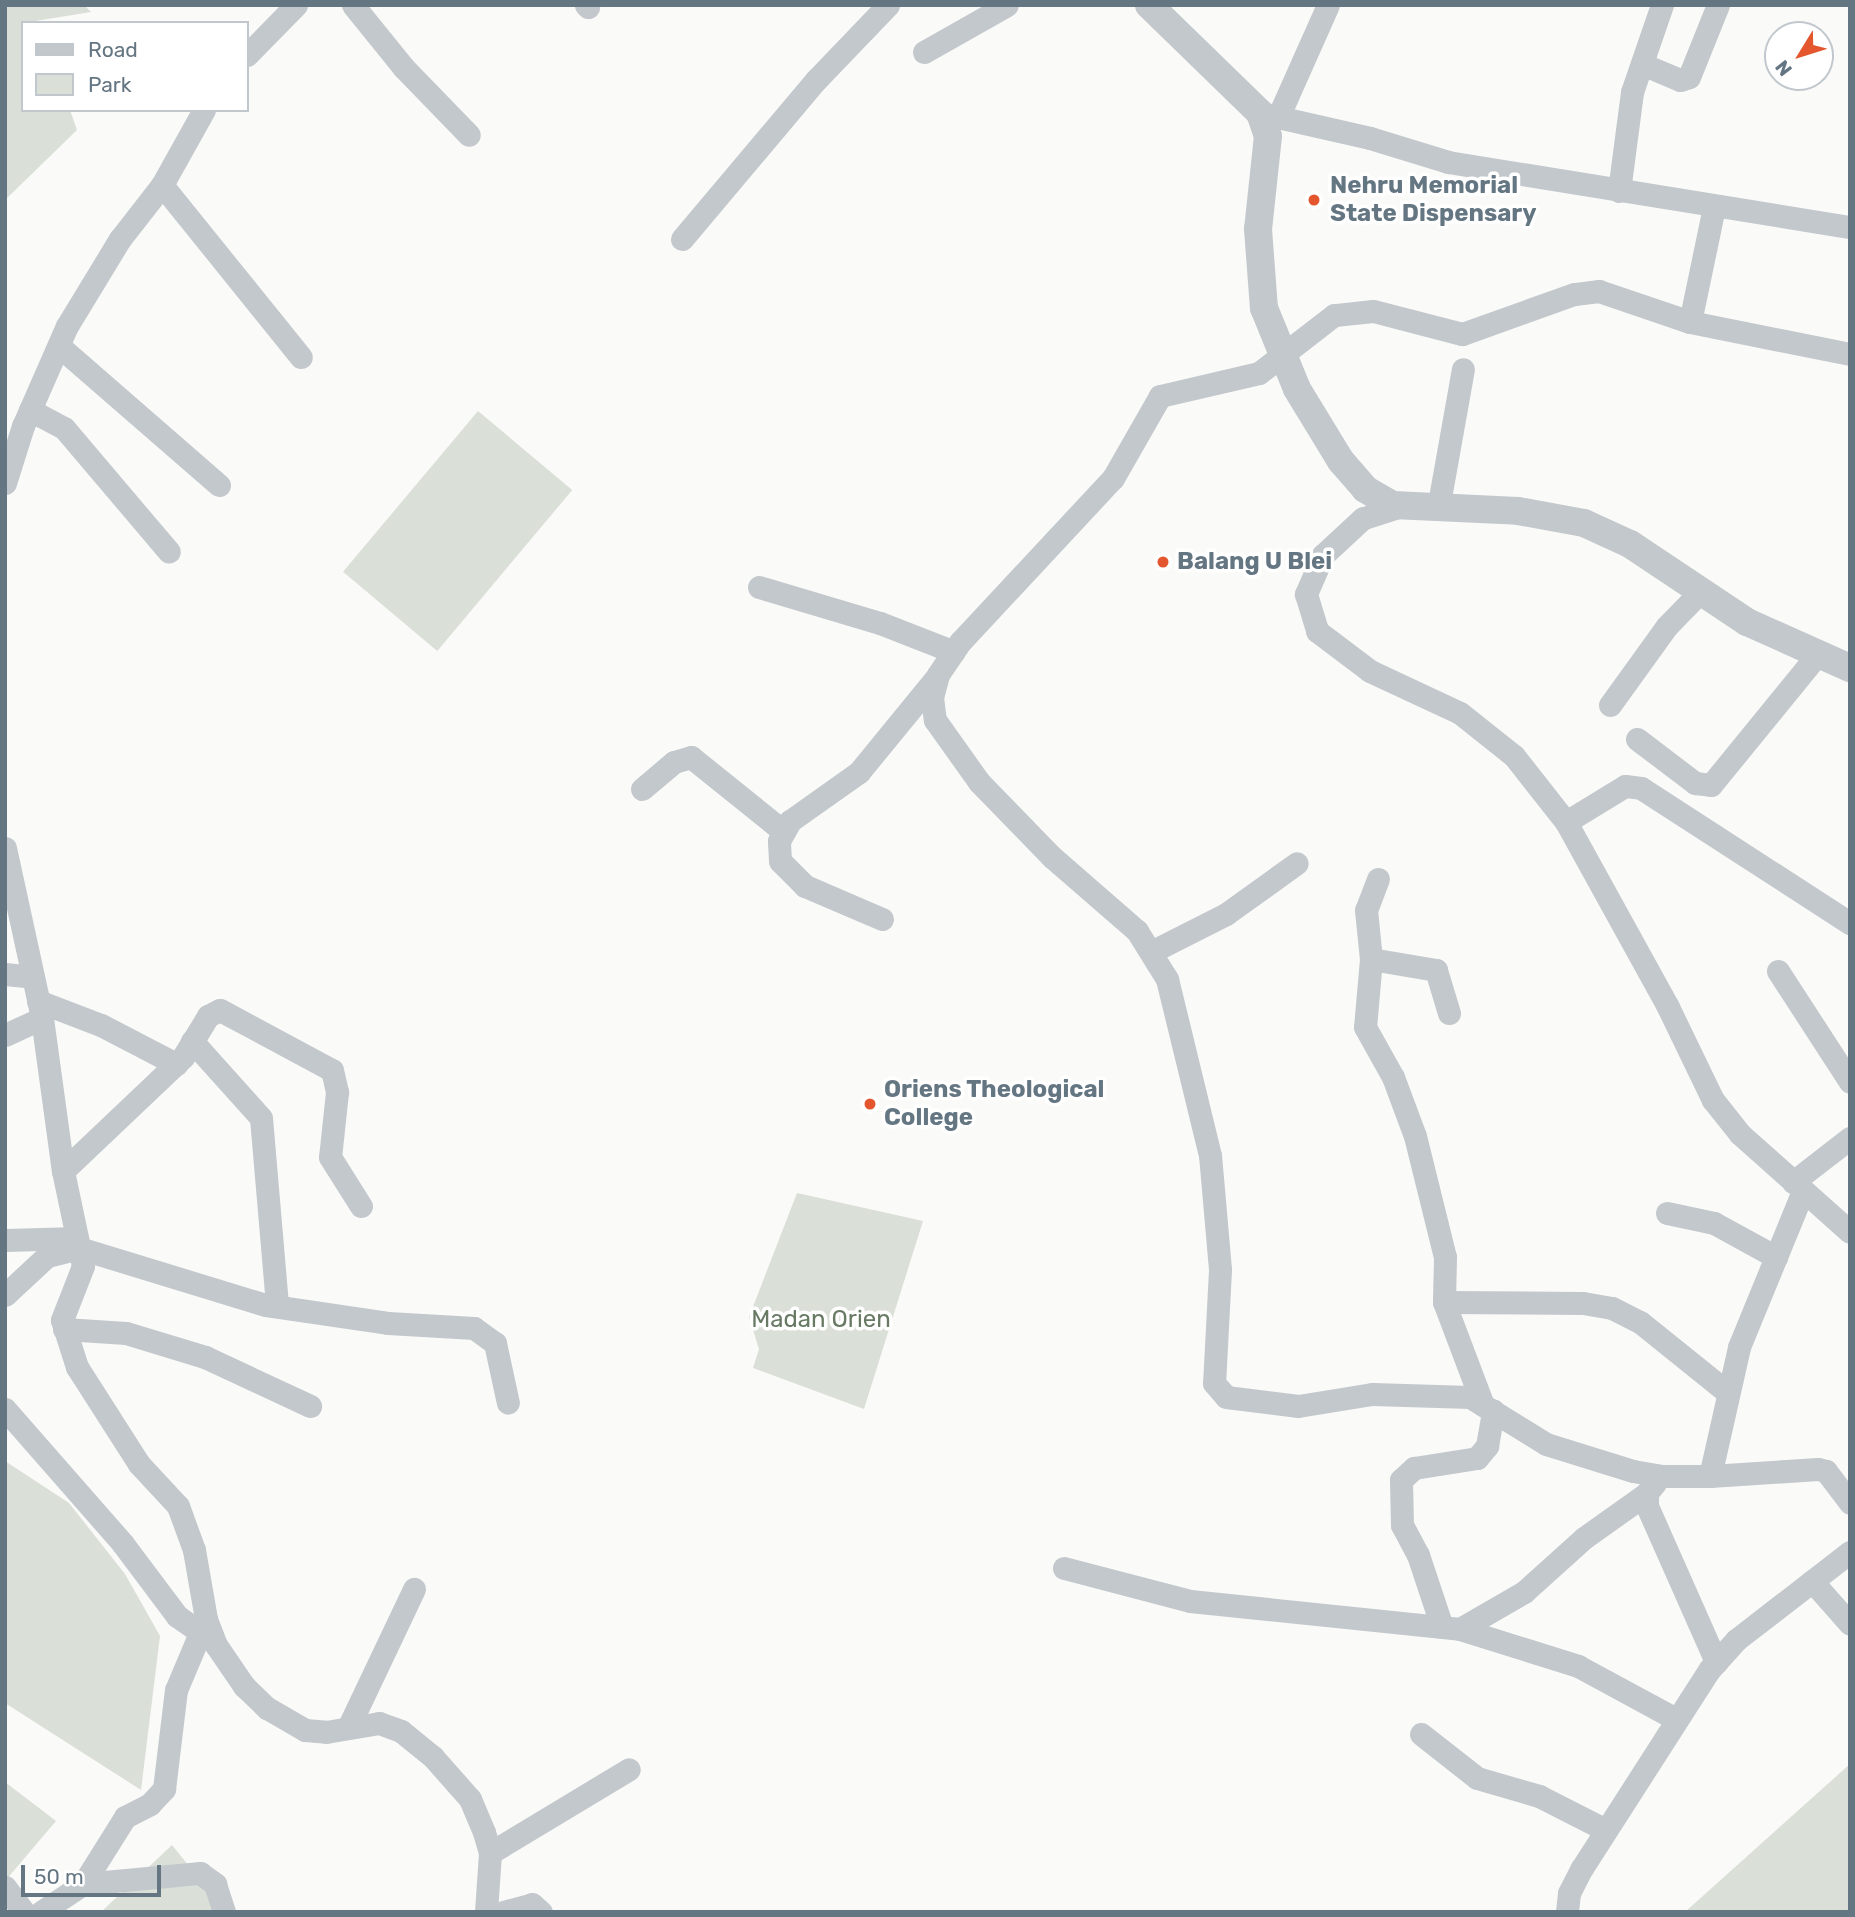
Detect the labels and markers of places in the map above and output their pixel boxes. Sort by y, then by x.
place label: Nehru Memorial State Dispensary [1330,172,1537,228]
marker: Nehru Memorial State Dispensary [1304,190,1324,210]
place label: Balang U Blei [1177,548,1332,576]
marker: Balang U Blei [1155,554,1171,570]
place label: Oriens Theological College [884,1076,1105,1132]
marker: Oriens Theological College [862,1096,878,1112]

